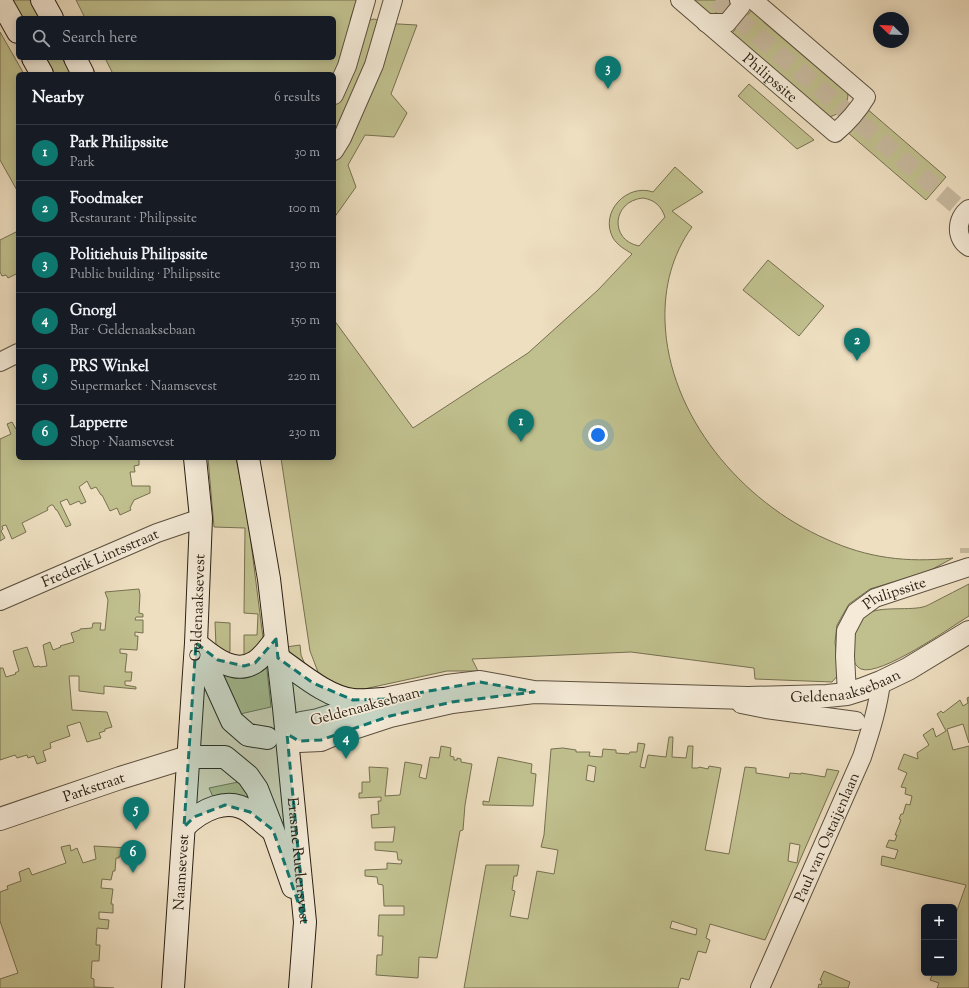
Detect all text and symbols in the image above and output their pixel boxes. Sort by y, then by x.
north arrow [873,12,909,48]
search box [16,16,336,60]
icon: search [30,27,52,49]
text: Search here [62,28,137,49]
street label: Philipssite [737,49,801,108]
pin: 3 [595,56,621,89]
text: Nearby [32,86,84,110]
text: 6 results [274,89,320,107]
text: Park Philipssite [70,133,168,154]
text: 1 [43,144,47,162]
text: 30 m [294,144,320,162]
text: Park [70,154,95,172]
text: Foodmaker [70,189,143,210]
text: 2 [42,200,48,218]
text: 100 m [288,200,320,218]
text: Restaurant · Philipssite [70,210,197,228]
text: Politiehuis Philipssite [70,245,208,266]
text: 3 [42,256,48,274]
text: 130 m [290,256,320,274]
text: Public building · Philipssite [70,266,220,284]
text: Gnorgl [70,301,116,322]
text: 4 [42,312,48,330]
text: 150 m [291,312,320,330]
text: Bar · Geldenaaksebaan [70,322,196,340]
pin: 2 [844,328,870,361]
text: PRS Winkel [70,357,149,378]
text: 5 [43,368,47,386]
text: 220 m [287,368,320,386]
text: Supermarket · Naamsevest [70,378,217,396]
pin: 1 [508,409,534,442]
text: Lapperre [70,413,128,434]
text: 6 [42,424,48,442]
text: 230 m [288,424,320,442]
your location [588,425,608,445]
text: Shop · Naamsevest [70,434,174,452]
street label: Frederik Lintsstraat [39,524,163,594]
street label: Geldenaaksevest [186,554,212,662]
street label: Philipssite [859,573,929,616]
street label: Geldenaaksebaan [790,665,905,709]
street label: Geldenaaksebaan [308,683,423,732]
pin: 4 [333,726,359,759]
street label: Parkstraat [60,768,128,809]
street label: Paul van Ostaijenlaan [790,769,866,906]
street label: Erasme Ruelensvest [281,796,314,925]
pin: 5 [123,797,149,830]
street label: Naamsevest [169,834,195,911]
pin: 6 [120,840,146,873]
map controls [921,904,957,976]
button: + [921,904,957,940]
button: − [921,940,957,976]

